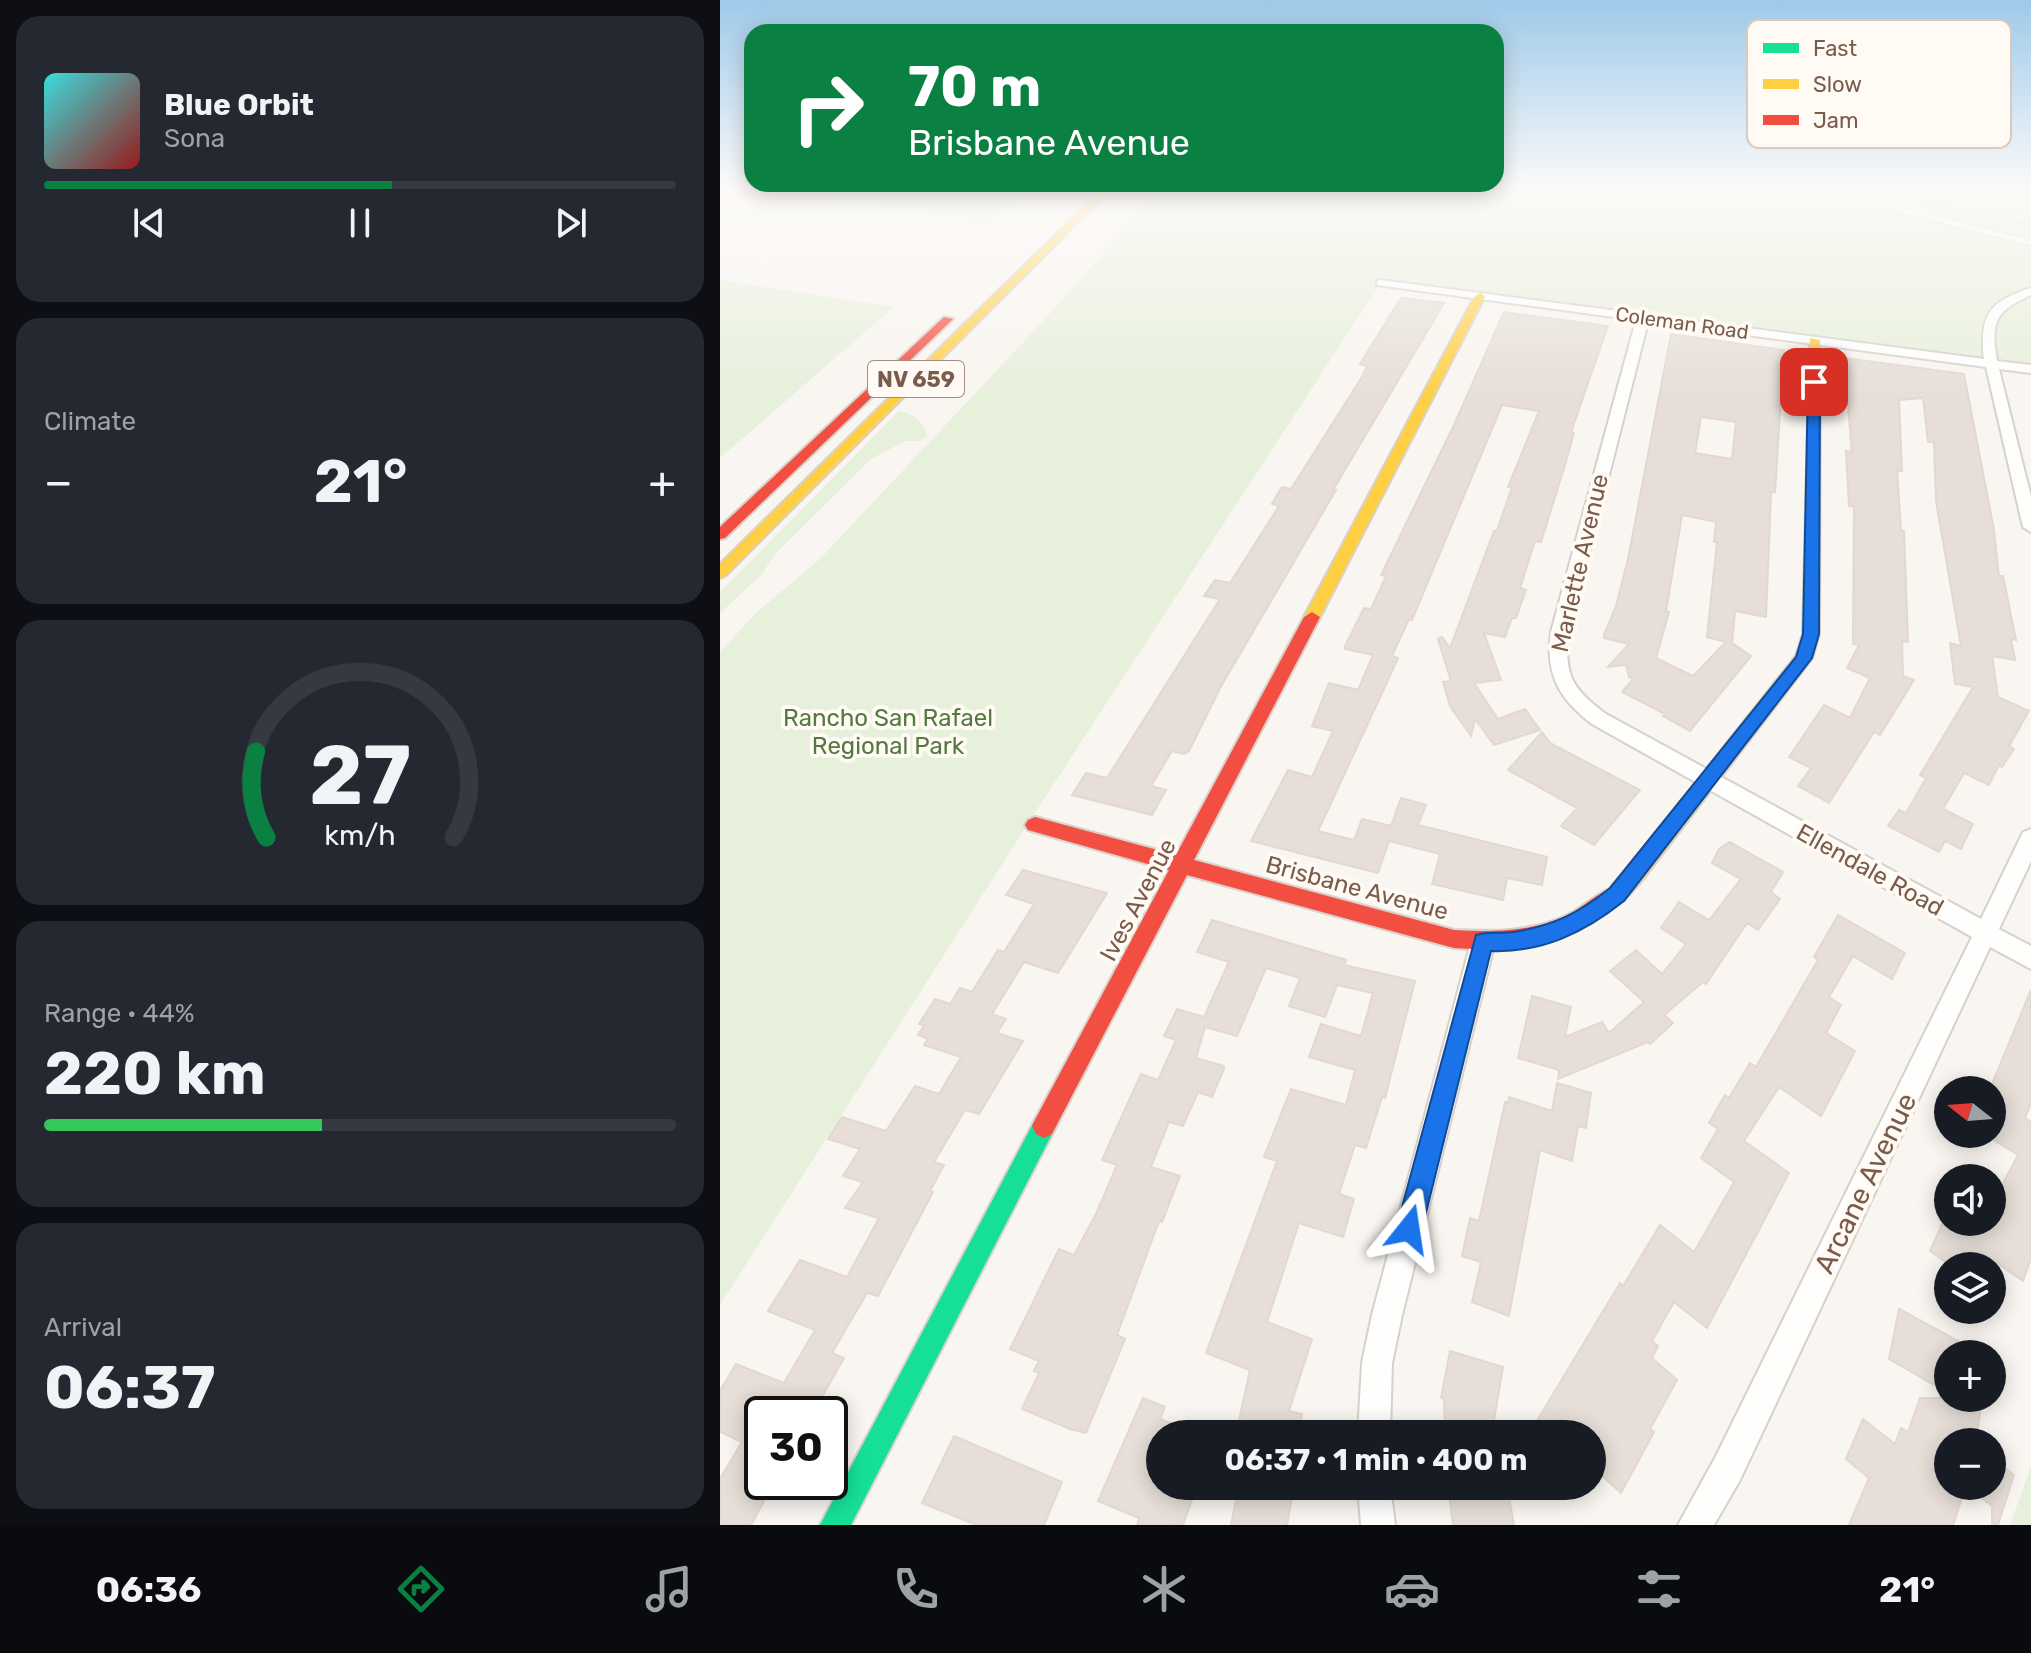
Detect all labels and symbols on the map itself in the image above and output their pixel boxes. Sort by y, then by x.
legend [1747,20,2011,148]
text: Fast [1813,35,1858,62]
text: Slow [1813,71,1862,98]
text: Jam [1813,107,1859,134]
street label: Coleman Road [1614,302,1750,344]
pin [1780,348,1848,416]
road number: NV 659 [868,361,964,397]
street label: Marlette Avenue [1546,471,1614,655]
park label: Rancho San Rafael Regional Park [783,704,993,760]
street label: Ellendale Road [1792,818,1948,922]
street label: Ives Avenue [1094,834,1182,966]
street label: Brisbane Avenue [1263,850,1451,926]
north arrow [1934,1076,2006,1148]
street label: Arcane Avenue [1807,1088,1923,1279]
position arrow [1367,1187,1451,1271]
speed limit sign: 30 [744,1396,848,1500]

